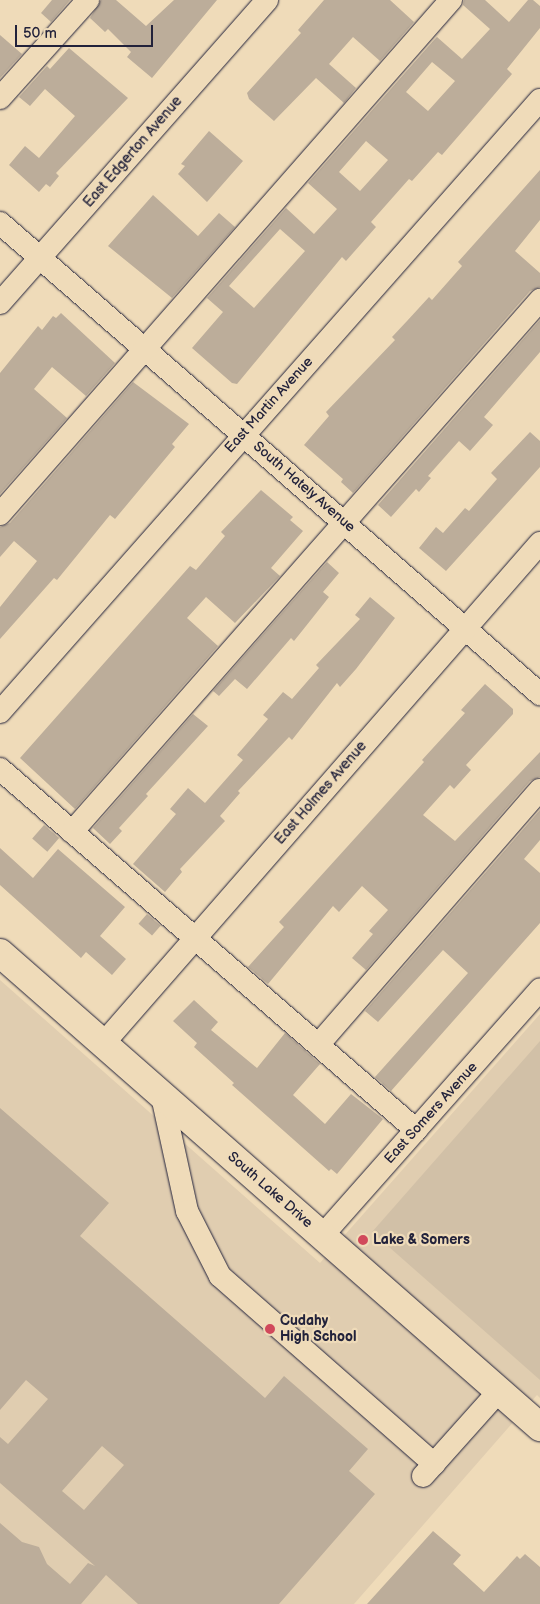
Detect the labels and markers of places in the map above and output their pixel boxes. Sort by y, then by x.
place label: Lake & Somers [373,1232,470,1248]
marker: Lake & Somers [357,1234,369,1246]
place label: Cudahy High School [280,1313,356,1345]
marker: Cudahy High School [264,1323,276,1335]

